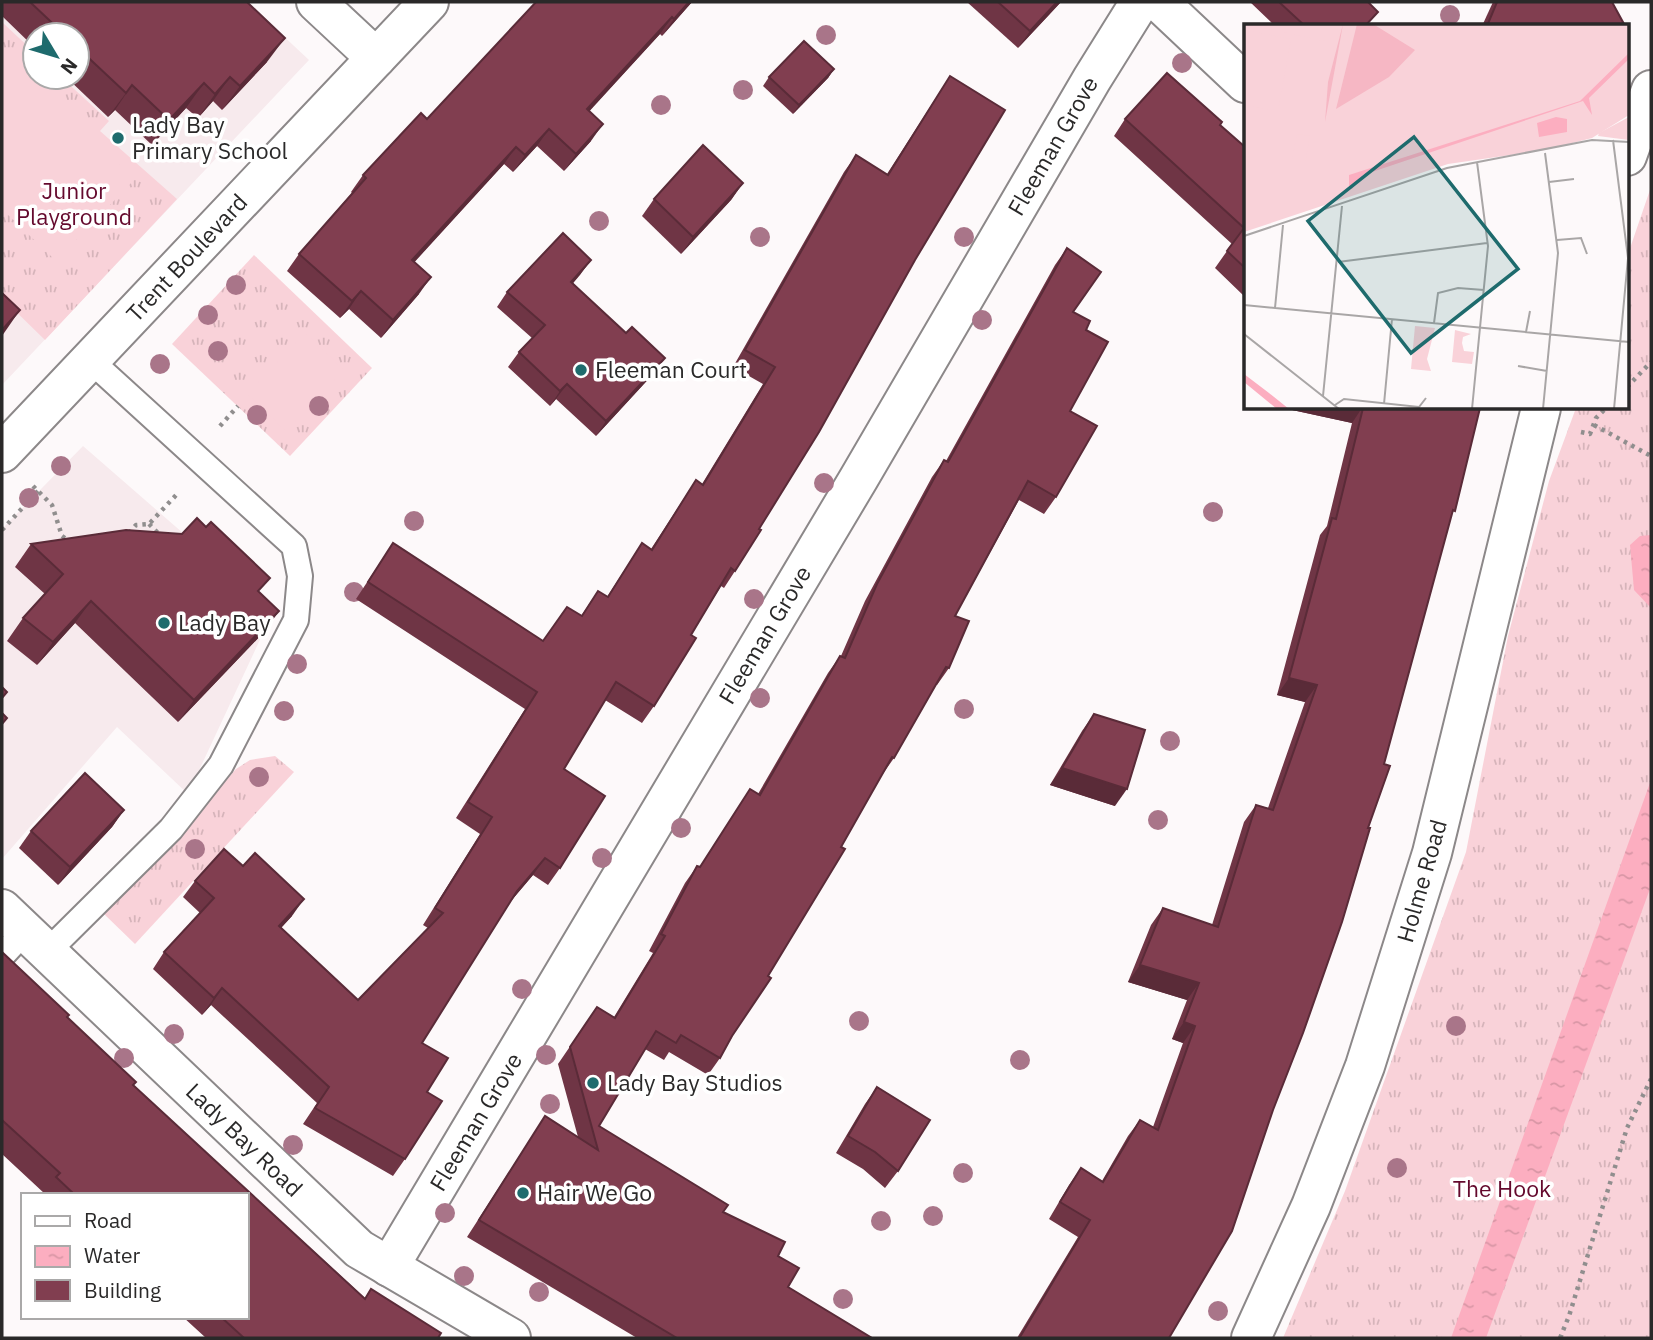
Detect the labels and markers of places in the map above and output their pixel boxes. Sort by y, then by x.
place label: Lady Bay Primary School [132,109,288,165]
marker: Lady Bay Primary School [110,130,126,146]
place label: Fleeman Court [595,354,747,384]
marker: Fleeman Court [573,362,589,378]
place label: Lady Bay [178,607,271,637]
marker: Lady Bay [156,615,172,631]
place label: Lady Bay Studios [607,1067,783,1097]
marker: Lady Bay Studios [585,1075,601,1091]
place label: Hair We Go [537,1177,652,1207]
marker: Hair We Go [515,1185,531,1201]

